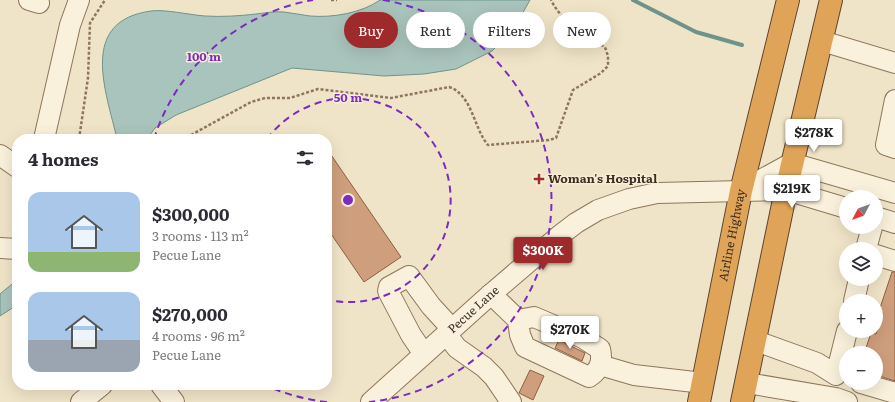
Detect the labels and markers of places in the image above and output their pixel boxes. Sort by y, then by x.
pin: $278K [786,119,842,153]
place label: Woman's Hospital [548,169,658,187]
marker: Woman's Hospital [533,173,545,185]
pin: $219K [764,175,820,209]
centre of rings [341,193,355,207]
pin: $300K [515,237,571,271]
pin: $270K [542,316,598,350]

